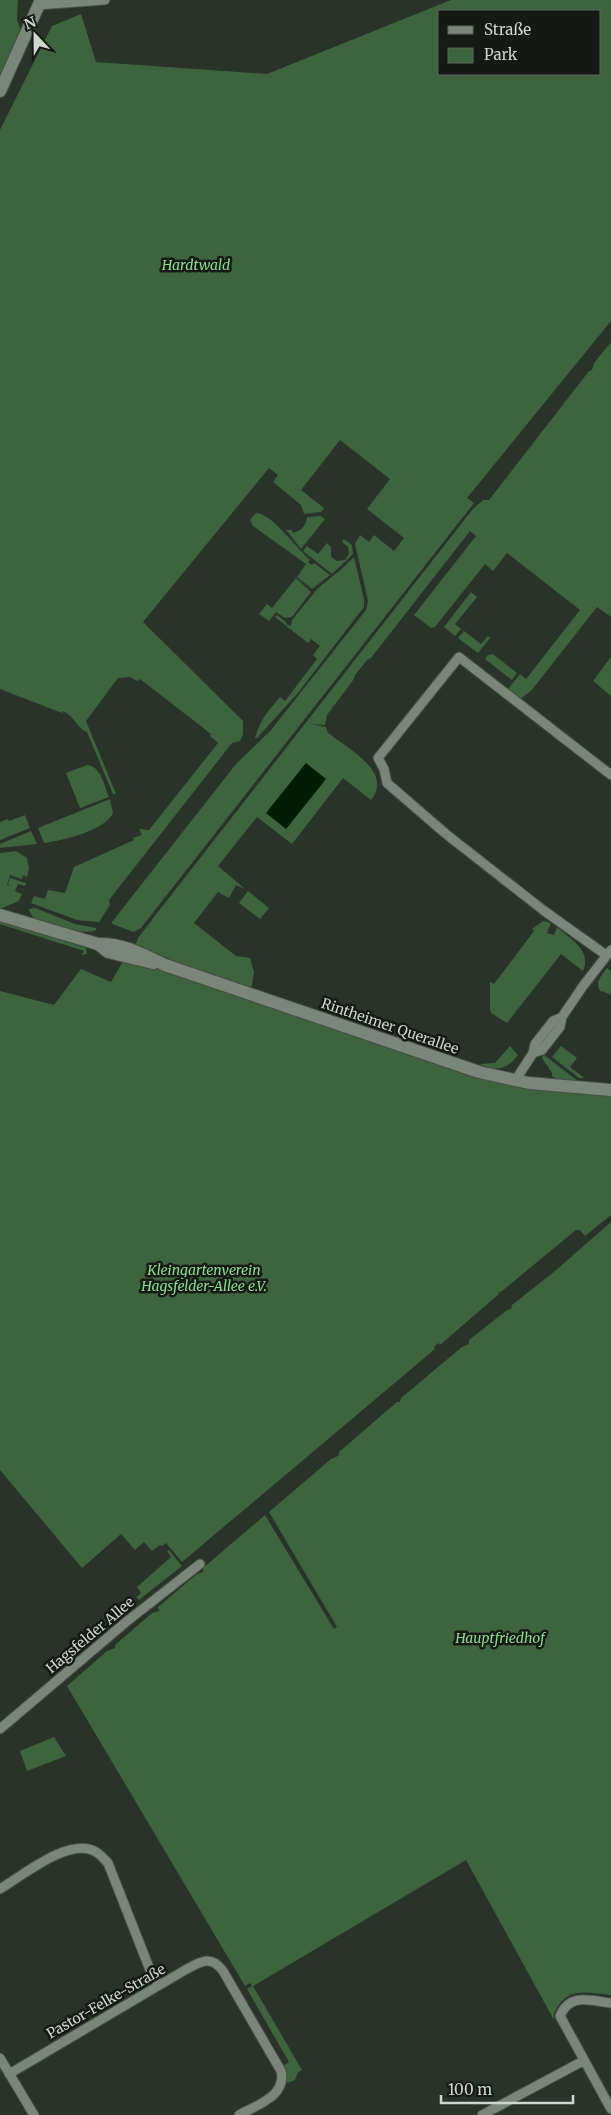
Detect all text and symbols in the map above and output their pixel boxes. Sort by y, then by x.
north arrow [10,10,60,60]
legend [438,10,601,75]
text: N [22,13,39,33]
text: Straße [484,20,531,39]
text: Park [484,45,518,64]
park label: Hardtwald [161,256,230,274]
street label: Rintheimer Querallee [319,994,461,1058]
park label: Kleingartenverein Hagsfelder-Allee e.V. [140,1261,267,1295]
street label: Hagsfelder Allee [42,1593,138,1677]
park label: Hauptfriedhof [454,1629,547,1647]
street label: Pastor-Felke-Straße [43,1960,169,2042]
scale bar [441,2072,574,2104]
text: 100 m [448,2080,492,2099]

